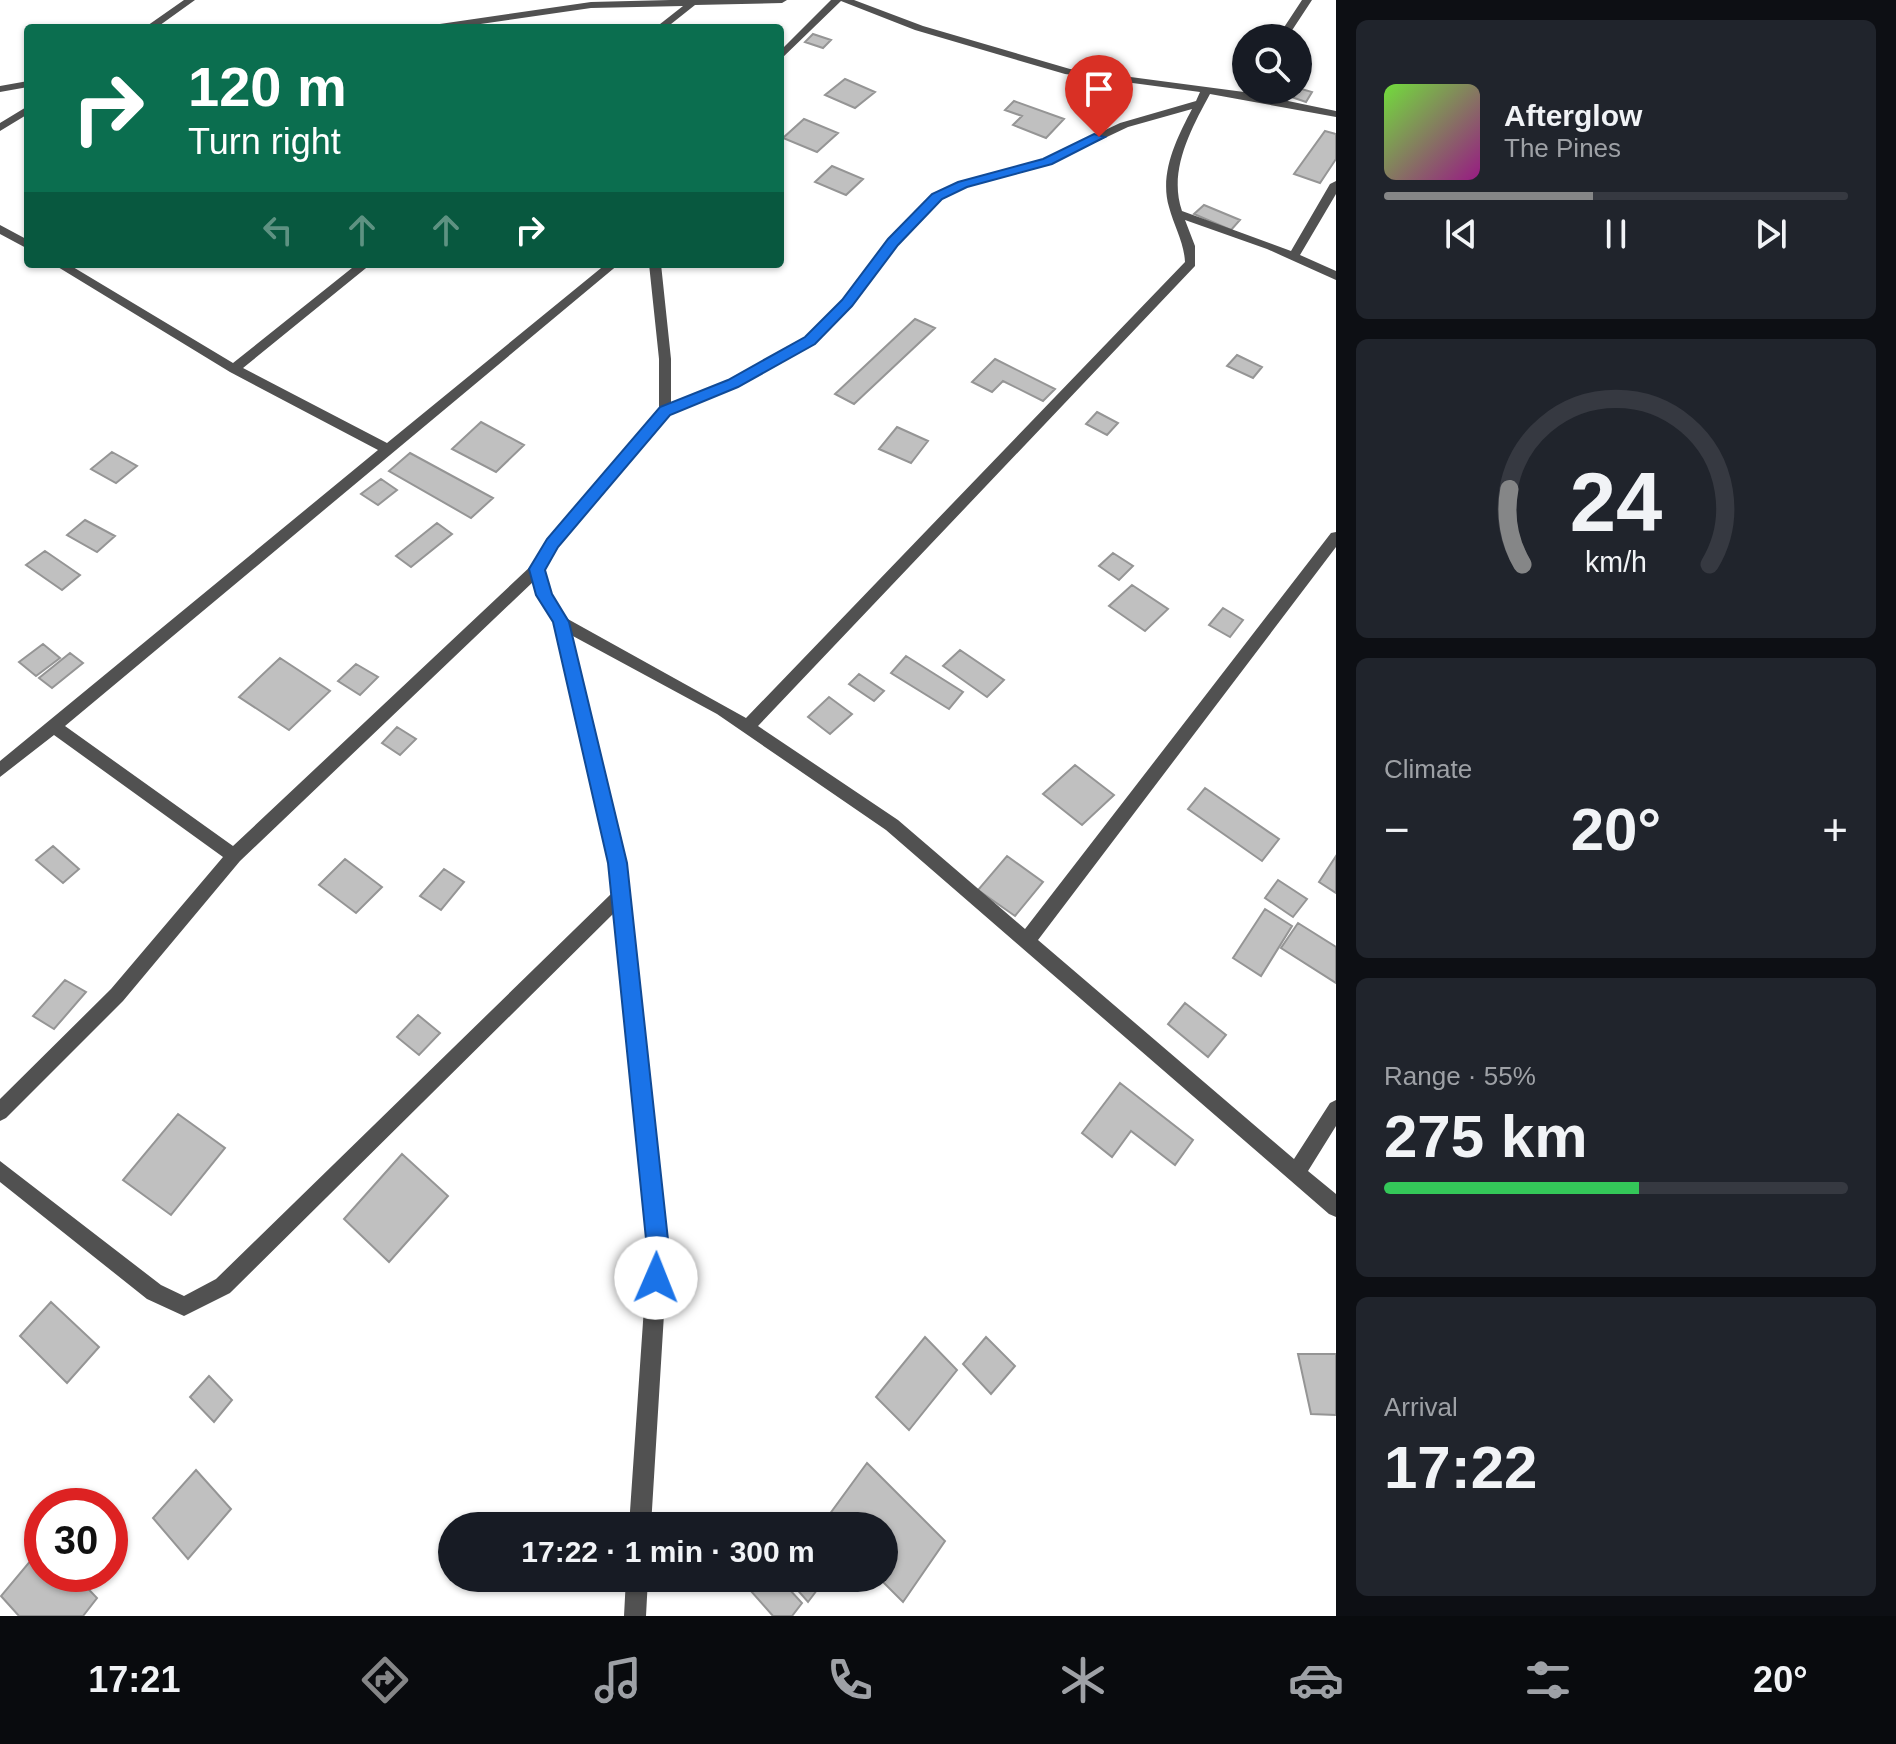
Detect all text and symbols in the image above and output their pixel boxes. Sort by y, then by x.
map controls [1232,24,1312,104]
button: search [1232,24,1312,104]
text: 120 m [188,55,347,118]
pin [1065,55,1133,137]
icon: right [56,56,160,160]
icon: arrive [1077,67,1121,111]
text: Afterglow [1504,99,1642,132]
text: Turn right [188,121,341,162]
text: The Pines [1504,133,1621,163]
icon: left [256,208,300,252]
icon: ahead [340,208,384,252]
icon: ahead [424,208,468,252]
icon: right [508,208,552,252]
icon: previous [1439,212,1483,256]
icon: pause [1594,212,1638,256]
icon: next [1749,212,1793,256]
text: 24 [1570,455,1662,548]
text: km/h [1585,546,1647,578]
text: Climate [1384,754,1472,784]
text: 20° [1571,796,1661,863]
text: − [1384,805,1410,854]
text: + [1822,805,1848,854]
text: Range · 55% [1384,1061,1536,1091]
text: 275 km [1384,1103,1588,1170]
position arrow [614,1236,698,1320]
text: Arrival [1384,1392,1458,1422]
text: 17:22 [1384,1434,1537,1501]
speed limit sign: 30 [24,1488,128,1592]
text: 17:22 · 1 min · 300 m [521,1535,815,1568]
icon: directions [357,1652,413,1708]
icon: music [590,1652,646,1708]
icon: phone [822,1652,878,1708]
icon: climate [1055,1652,1111,1708]
icon: car [1288,1652,1344,1708]
icon: filters [1520,1652,1576,1708]
text: 17:21 [88,1659,180,1700]
text: 20° [1753,1659,1808,1700]

